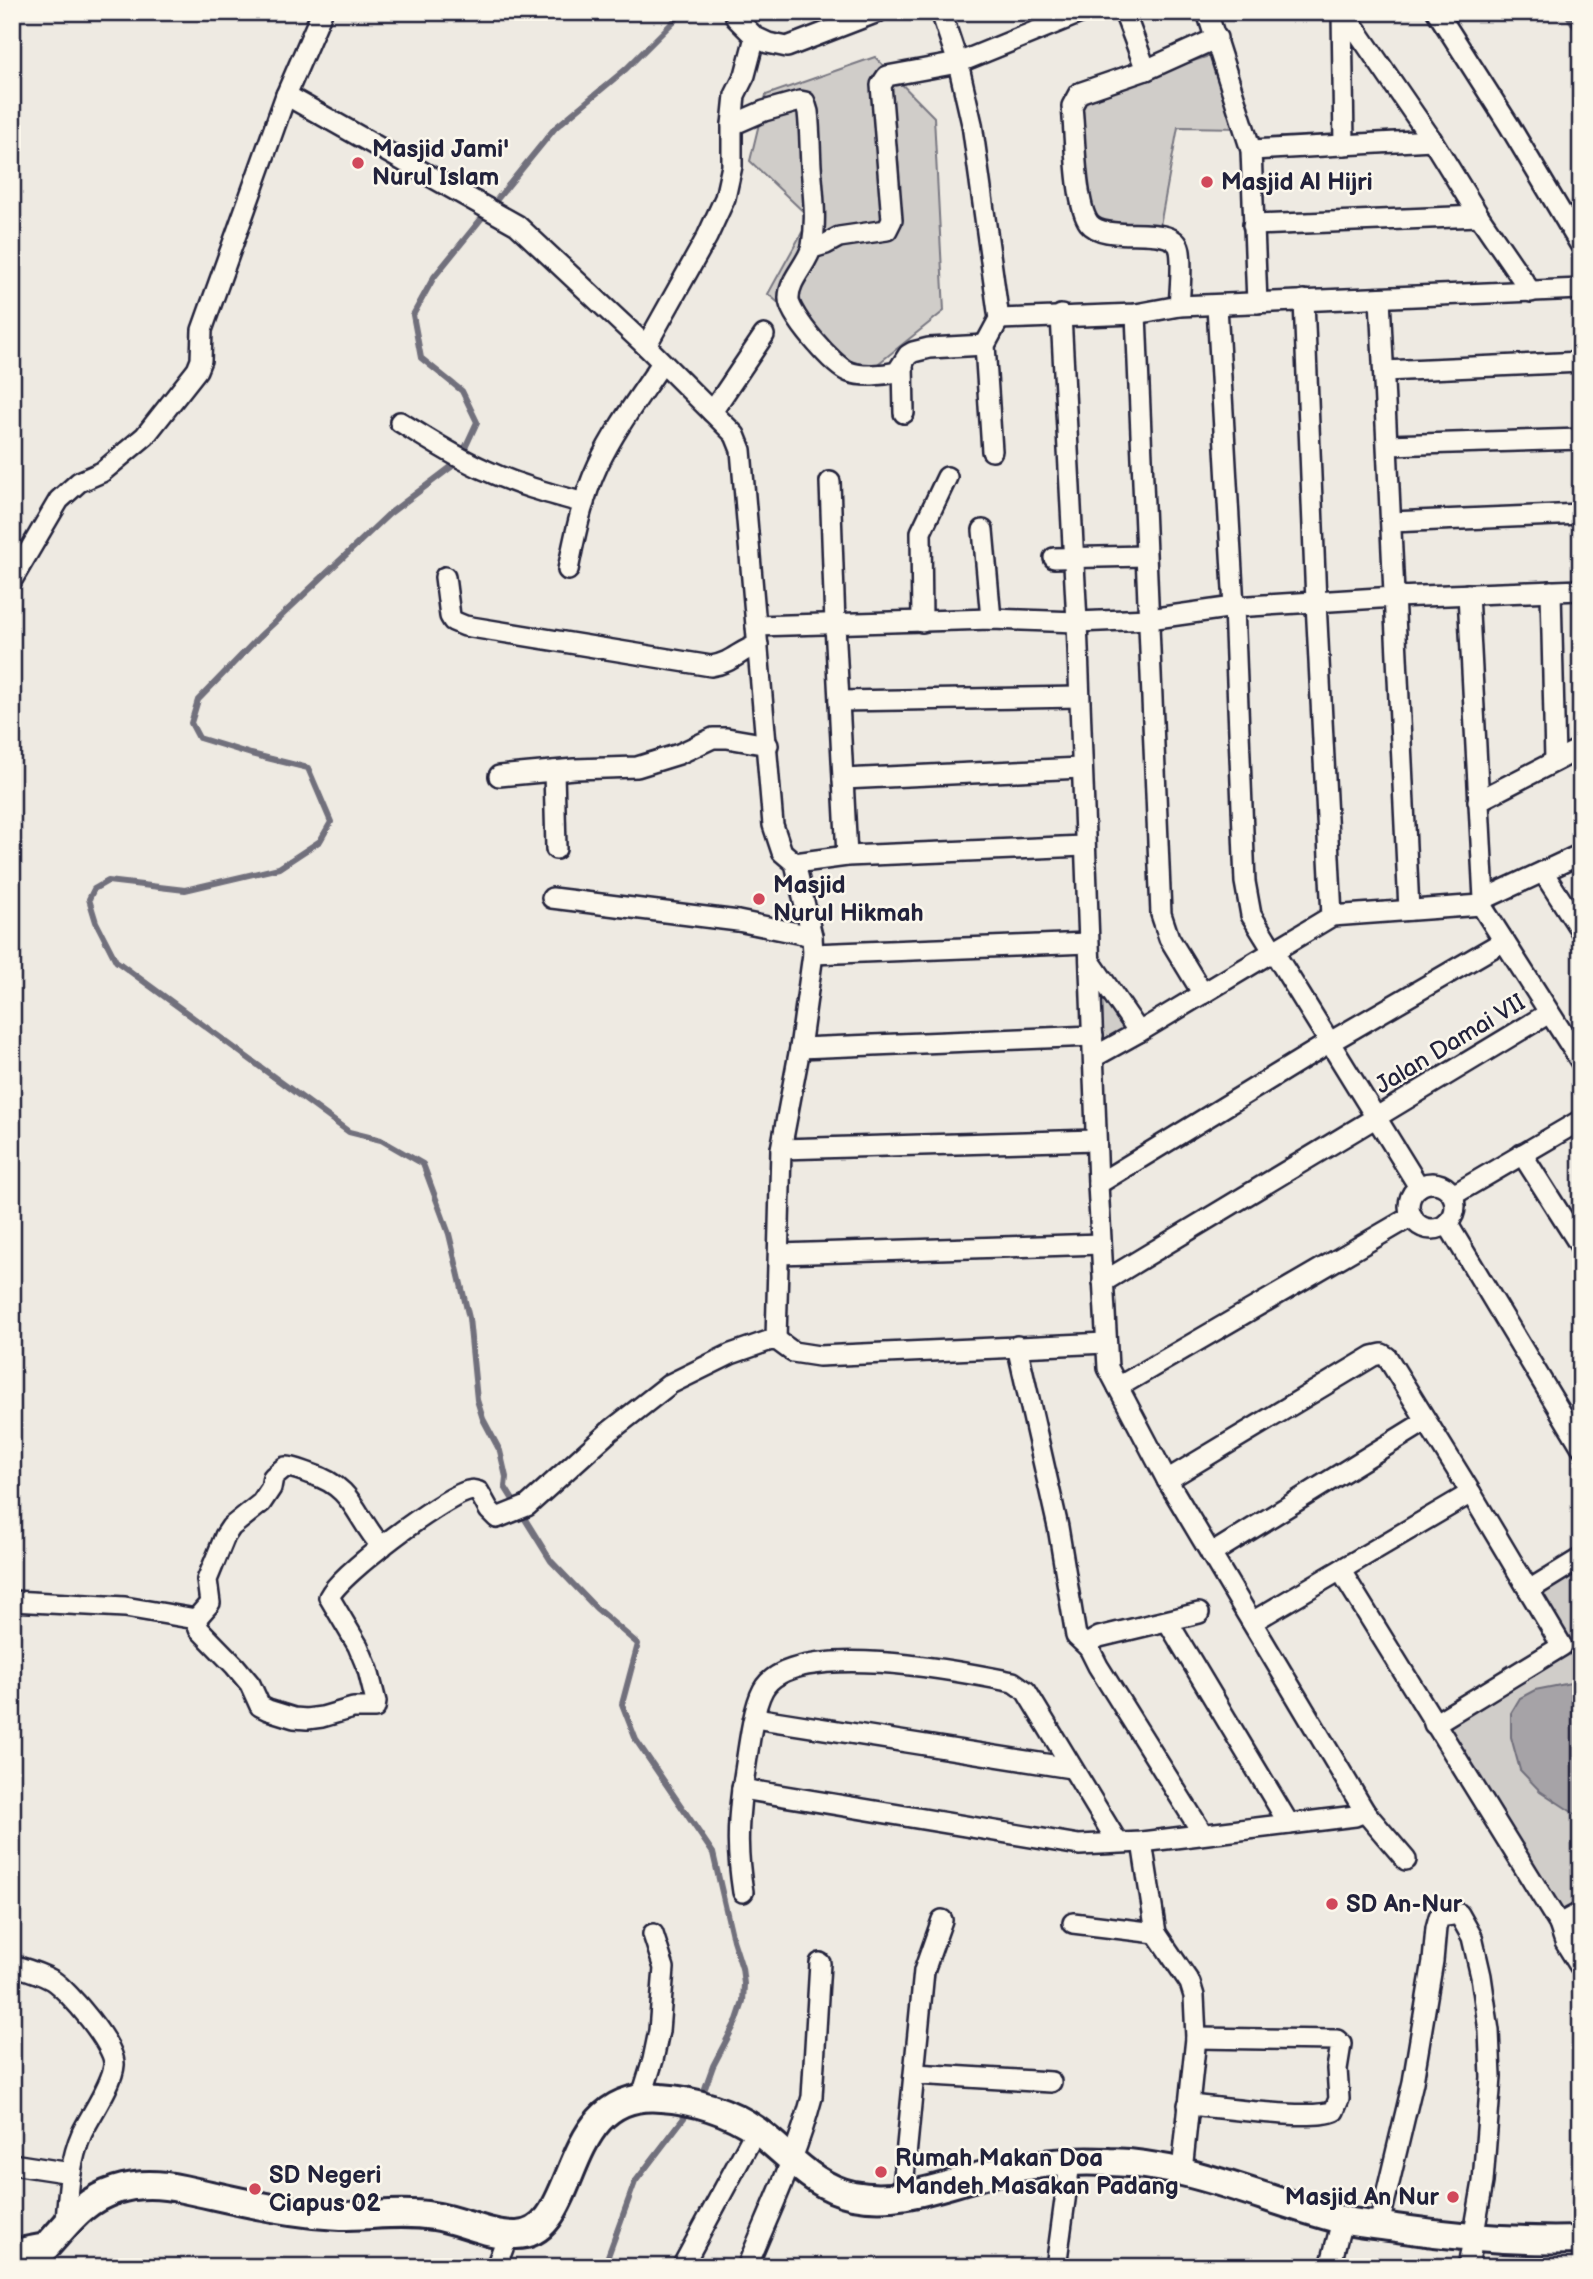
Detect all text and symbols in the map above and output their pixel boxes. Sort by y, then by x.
place label: Masjid Jami' Nurul Islam [372,135,509,192]
marker: Masjid Jami' Nurul Islam [350,155,366,171]
place label: Masjid Al Hijri [1221,168,1373,197]
marker: Masjid Al Hijri [1199,174,1215,190]
place label: Masjid Nurul Hikmah [773,871,924,928]
marker: Masjid Nurul Hikmah [751,891,767,907]
street label: Jalan Damai VII [1370,988,1530,1100]
place label: SD An-Nur [1346,1890,1463,1919]
marker: SD An-Nur [1324,1896,1340,1912]
place label: Rumah Makan Doa Mandeh Masakan Padang [895,2144,1179,2201]
place label: SD Negeri Ciapus 02 [269,2161,381,2218]
marker: Rumah Makan Doa Mandeh Masakan Padang [873,2164,889,2180]
marker: SD Negeri Ciapus 02 [247,2181,263,2197]
place label: Masjid An Nur [1285,2183,1439,2212]
marker: Masjid An Nur [1445,2189,1461,2205]

